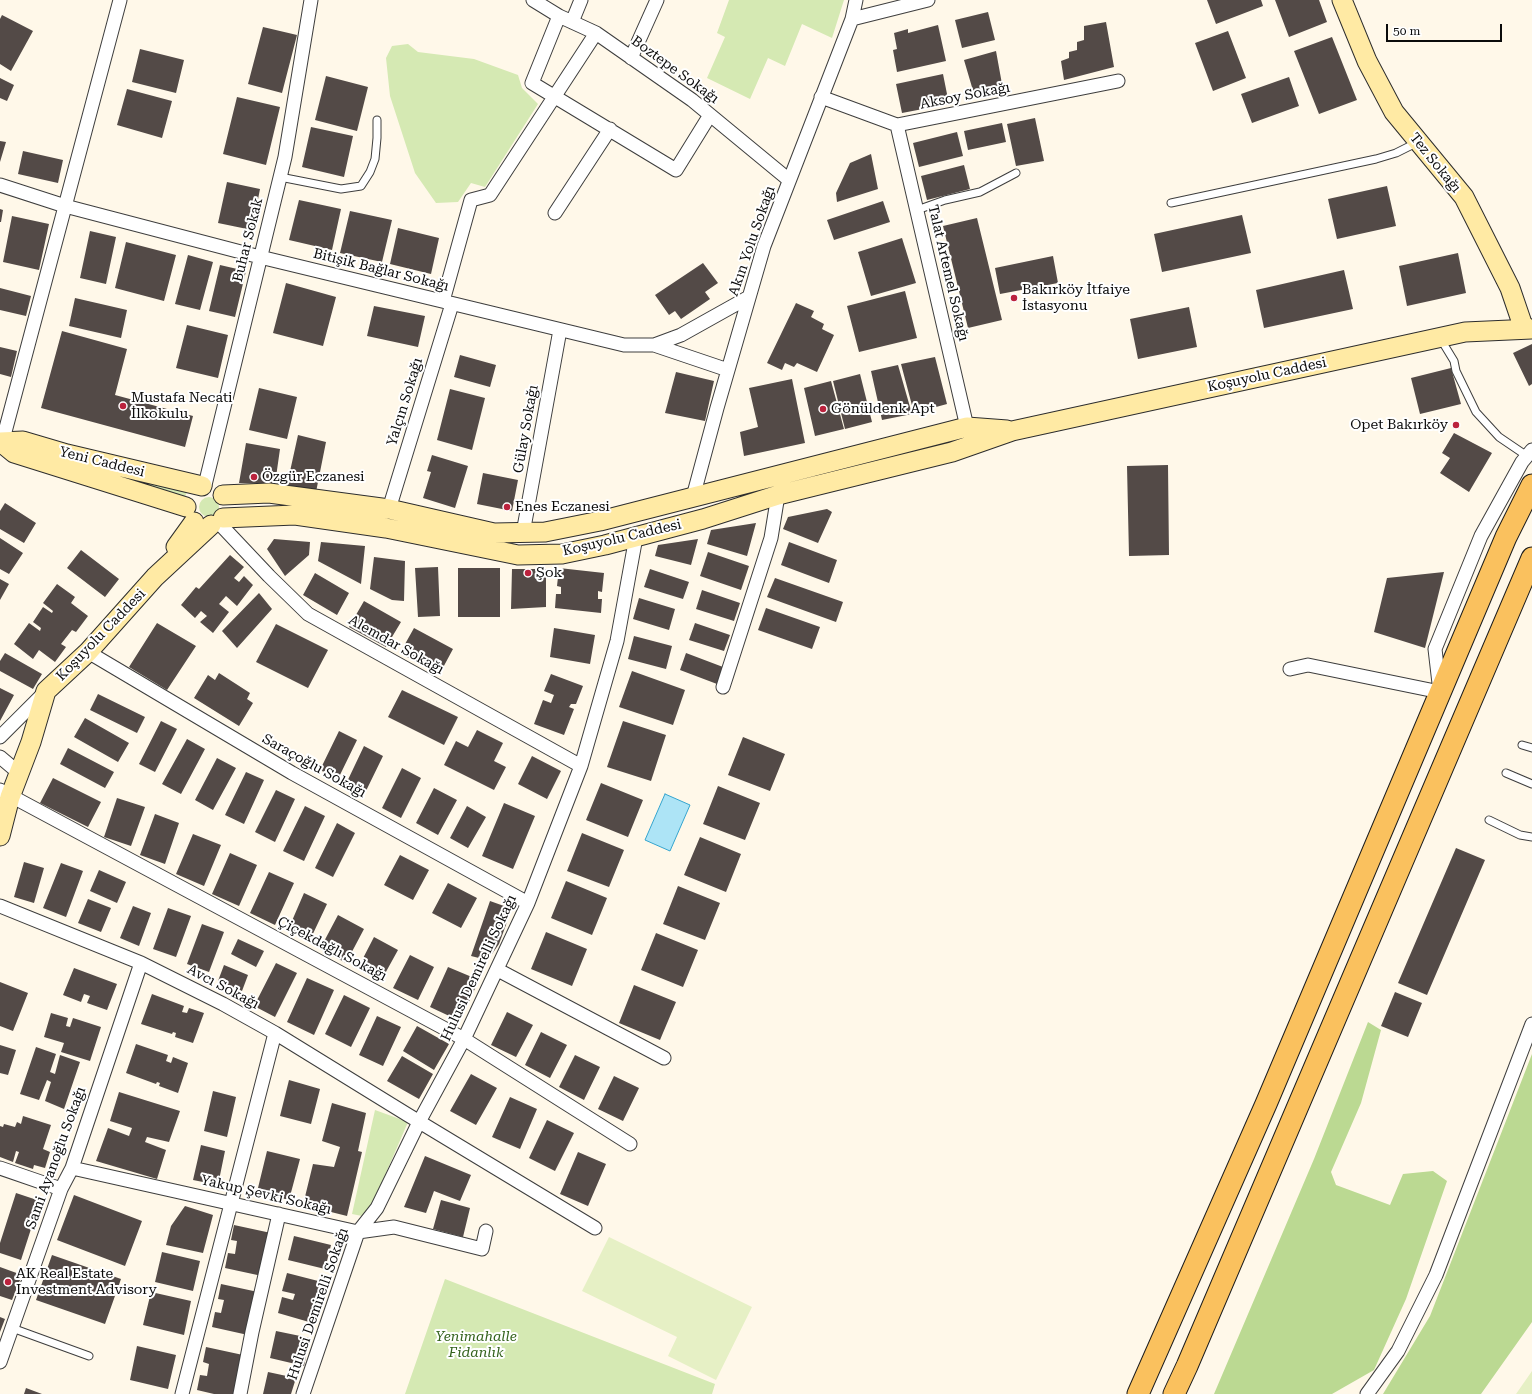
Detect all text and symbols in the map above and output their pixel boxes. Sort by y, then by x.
scale bar [1388,16,1504,42]
text: 50 m [1393,24,1420,38]
street label: Boztepe Sokağı [628,33,722,107]
street label: Aksoy Sokağı [919,79,1011,113]
street label: Tez Sokağı [1406,130,1464,196]
street label: Akın Yolu Sokağı [725,184,779,298]
street label: Buhar Sokak [229,196,267,284]
street label: Talat Artemel Sokağı [924,203,972,343]
street label: Bitişik Bağlar Sokağı [311,245,451,295]
place label: Bakırköy İtfaiye İstasyonu [1022,282,1130,314]
marker: Bakırköy İtfaiye İstasyonu [1009,293,1019,303]
street label: Koşuyolu Caddesi [1206,354,1328,396]
street label: Yalçın Sokağı [384,356,426,448]
street label: Gülay Sokağı [510,384,542,474]
place label: Mustafa Necati İlkokulu [131,390,233,422]
marker: Mustafa Necati İlkokulu [118,401,128,411]
place label: Gönüldenk Apt [831,401,935,417]
marker: Gönüldenk Apt [818,404,828,414]
place label: Opet Bakırköy [1350,417,1448,433]
marker: Opet Bakırköy [1451,420,1461,430]
street label: Yeni Caddesi [58,443,146,481]
place label: Özgür Eczanesi [262,469,365,485]
marker: Özgür Eczanesi [249,472,259,482]
place label: Enes Eczanesi [515,499,610,515]
marker: Enes Eczanesi [502,502,512,512]
street label: Koşuyolu Caddesi [561,516,683,560]
place label: Şok [536,565,562,581]
marker: Şok [523,568,533,578]
street label: Koşuyolu Caddesi [53,586,149,684]
street label: Alemdar Sokağı [345,612,447,678]
street label: Saraçoğlu Sokağı [259,730,369,802]
street label: Hulusi Demirelli Sokağı [438,892,520,1044]
street label: Çiçekdağlı Sokağı [275,913,389,985]
street label: Avcı Sokağı [184,961,262,1013]
street label: Sami Ayanoğlu Sokağı [22,1085,90,1231]
street label: Yakup Şevki Sokağı [199,1172,333,1218]
street label: Hulusi Demirelli Sokağı [284,1226,352,1382]
place label: AK Real Estate Investment Advisory [16,1266,157,1298]
marker: AK Real Estate Investment Advisory [3,1277,13,1287]
park label: Yenimahalle Fidanlık [435,1329,517,1362]

